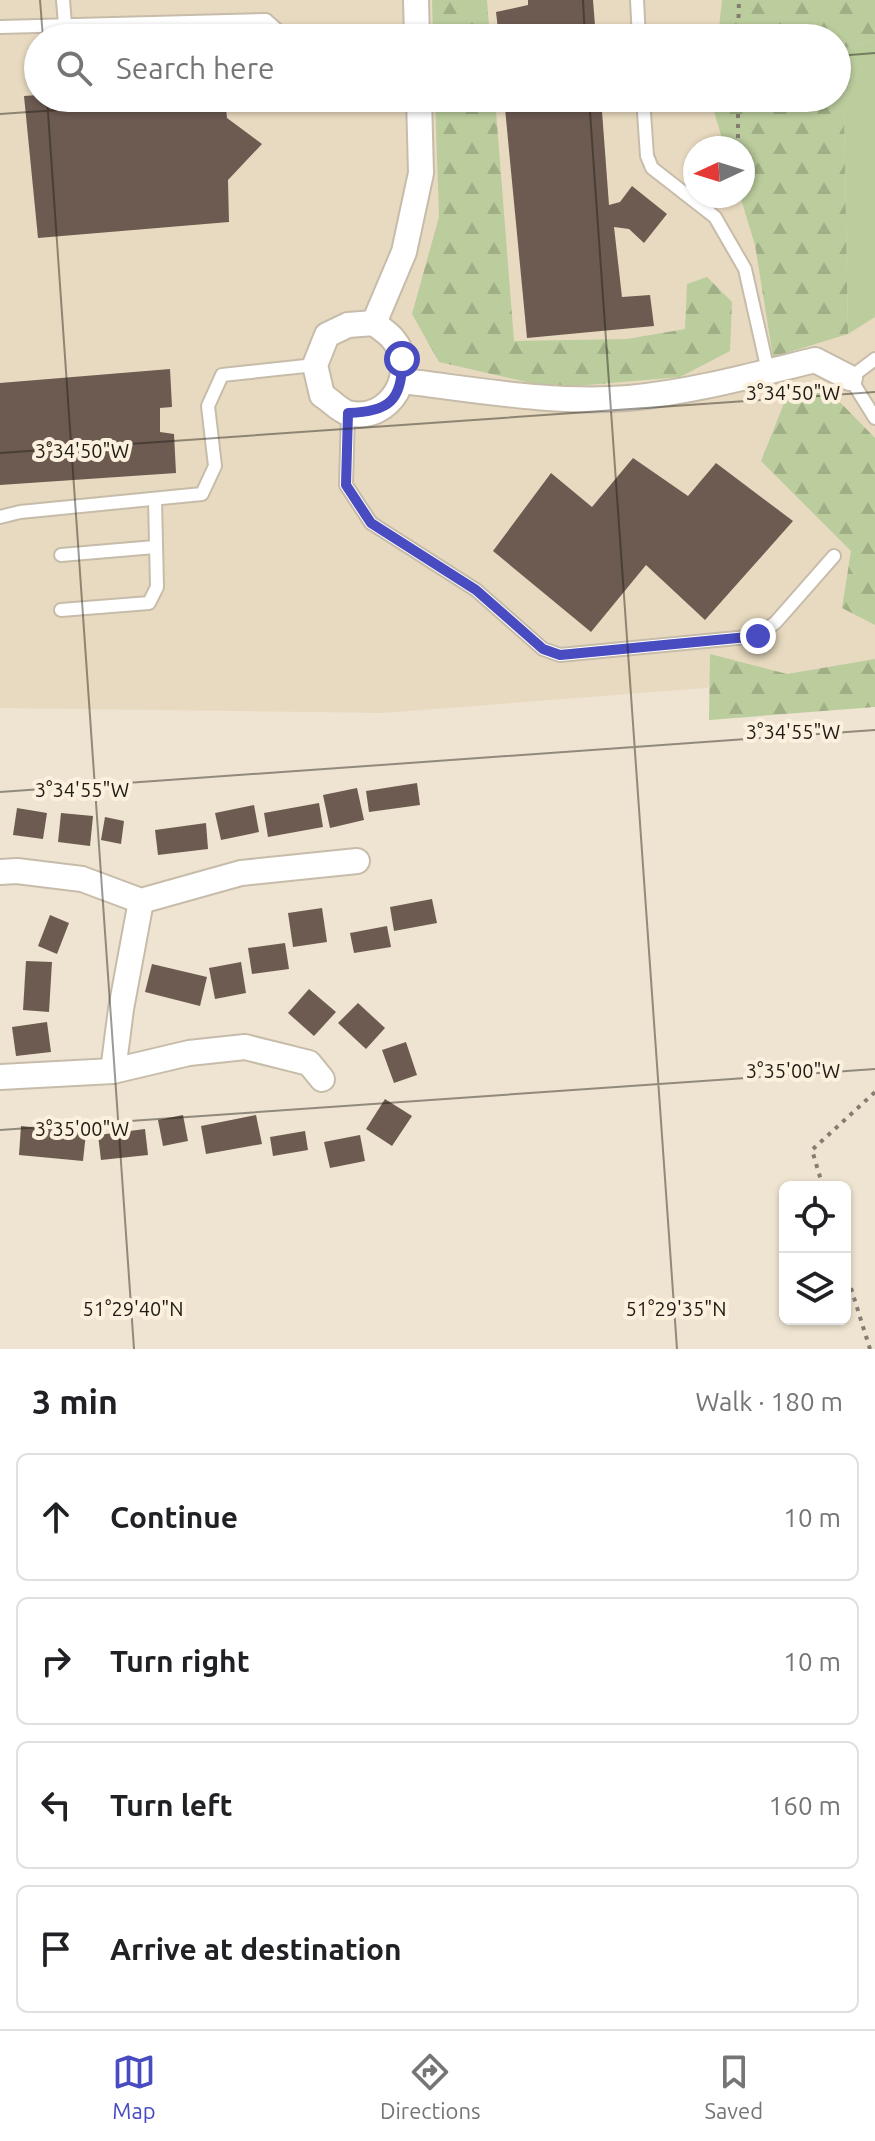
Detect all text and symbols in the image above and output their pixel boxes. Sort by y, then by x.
search box [24,24,851,112]
icon: search [52,46,96,90]
text: Search here [116,51,275,85]
north arrow [683,136,755,208]
route start [384,341,420,377]
text: 3°34'50"W [746,381,840,404]
text: 3°34'50"W [35,439,129,462]
route end [740,618,776,654]
text: 3°34'55"W [746,720,840,743]
text: 3°34'55"W [35,778,129,801]
text: 3°35'00"W [746,1059,840,1082]
text: 3°35'00"W [35,1117,129,1140]
map controls [779,1181,851,1325]
button: locate [779,1181,851,1253]
button: layers [779,1253,851,1325]
text: 51°29'40"N [82,1297,184,1320]
text: 51°29'35"N [625,1297,727,1320]
text: 3 min [32,1382,118,1420]
text: Walk · 180 m [695,1387,843,1416]
icon: ahead [34,1495,78,1539]
text: Continue [110,1500,238,1534]
text: 10 m [783,1503,841,1532]
icon: right [34,1639,78,1683]
text: Turn right [110,1644,250,1678]
text: 10 m [783,1647,841,1676]
icon: left [34,1783,78,1827]
text: Turn left [110,1788,232,1822]
text: 160 m [769,1791,841,1820]
icon: arrive [34,1927,78,1971]
text: Arrive at destination [110,1932,402,1966]
tab: Map [112,2050,156,2123]
tab: Directions [380,2050,481,2123]
tab: Saved [704,2050,763,2123]

